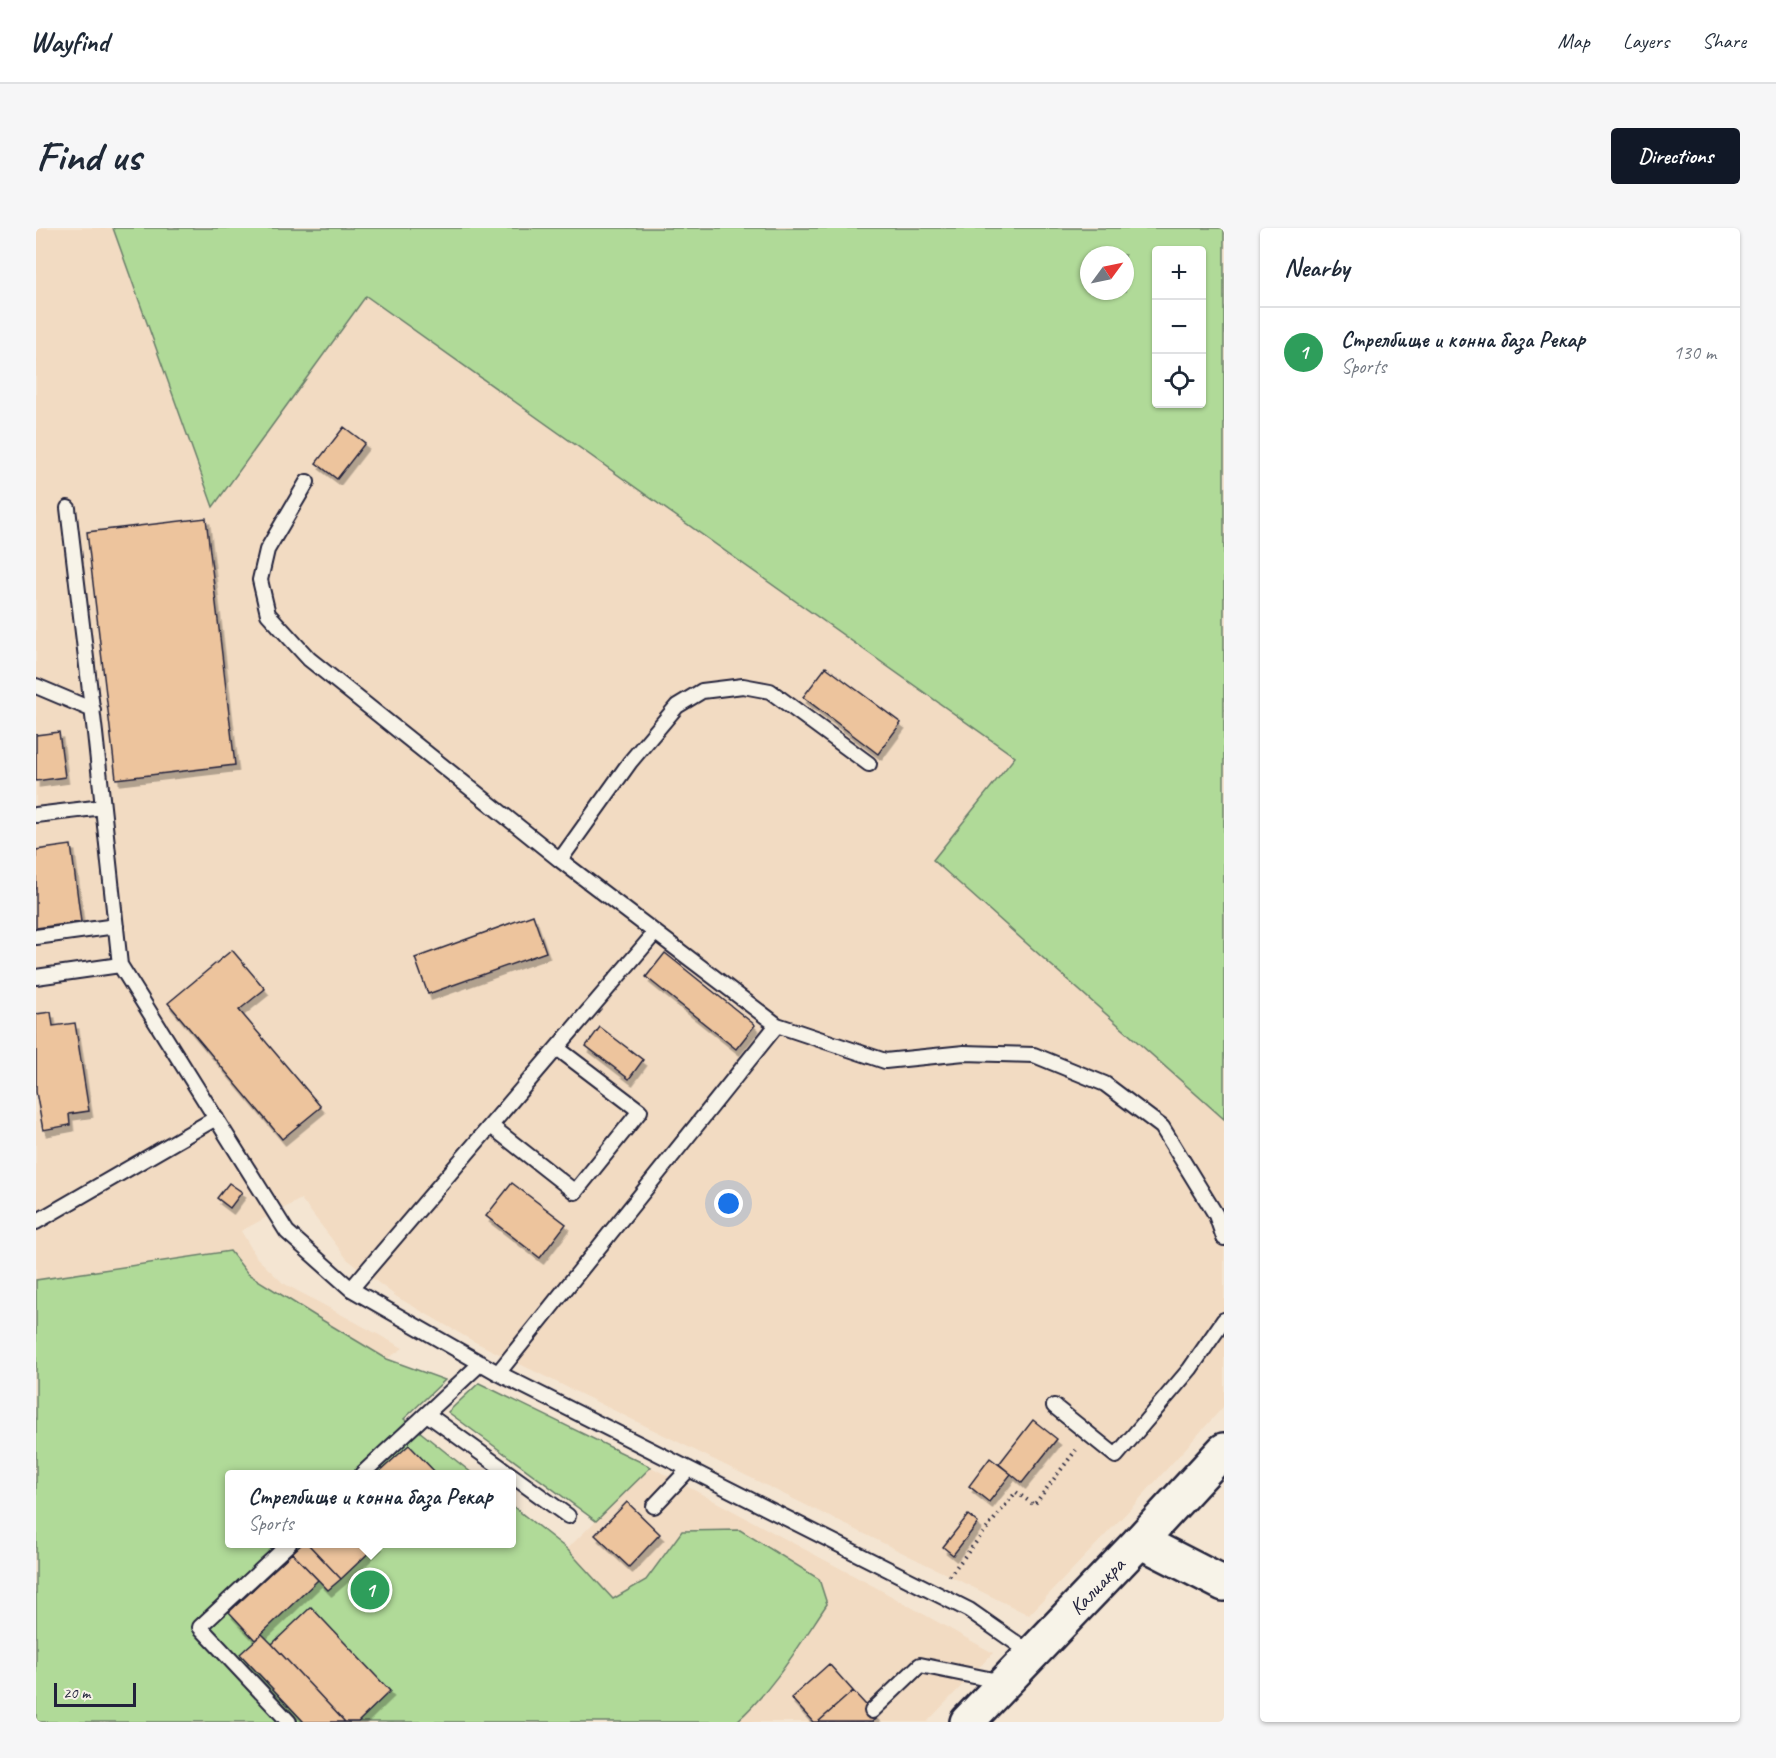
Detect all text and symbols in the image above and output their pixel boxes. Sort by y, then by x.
text: Wayfind [30,24,109,59]
text: Map [1557,28,1590,54]
text: Layers [1623,28,1669,54]
text: Share [1702,28,1746,54]
button: Directions [1611,128,1740,184]
text: Find us [36,130,141,183]
north arrow [1080,246,1134,300]
map controls [1152,246,1206,408]
button: + [1152,246,1206,300]
text: Nearby [1284,251,1349,284]
button: − [1152,300,1206,354]
text: Стрелбище и конна база Рекар [1341,326,1585,354]
text: 1 [1299,340,1308,365]
text: 130 m [1673,340,1716,365]
button: locate [1152,354,1206,408]
text: Sports [1341,354,1386,379]
your location [714,1189,743,1218]
popup [225,1470,516,1548]
text: Стрелбище и конна база Рекар [248,1483,493,1511]
text: Sports [248,1511,293,1536]
street label: Калиакра [1063,1551,1132,1620]
pin: 1 [350,1568,390,1612]
scale bar [54,1680,136,1708]
text: 20 m [63,1683,90,1703]

